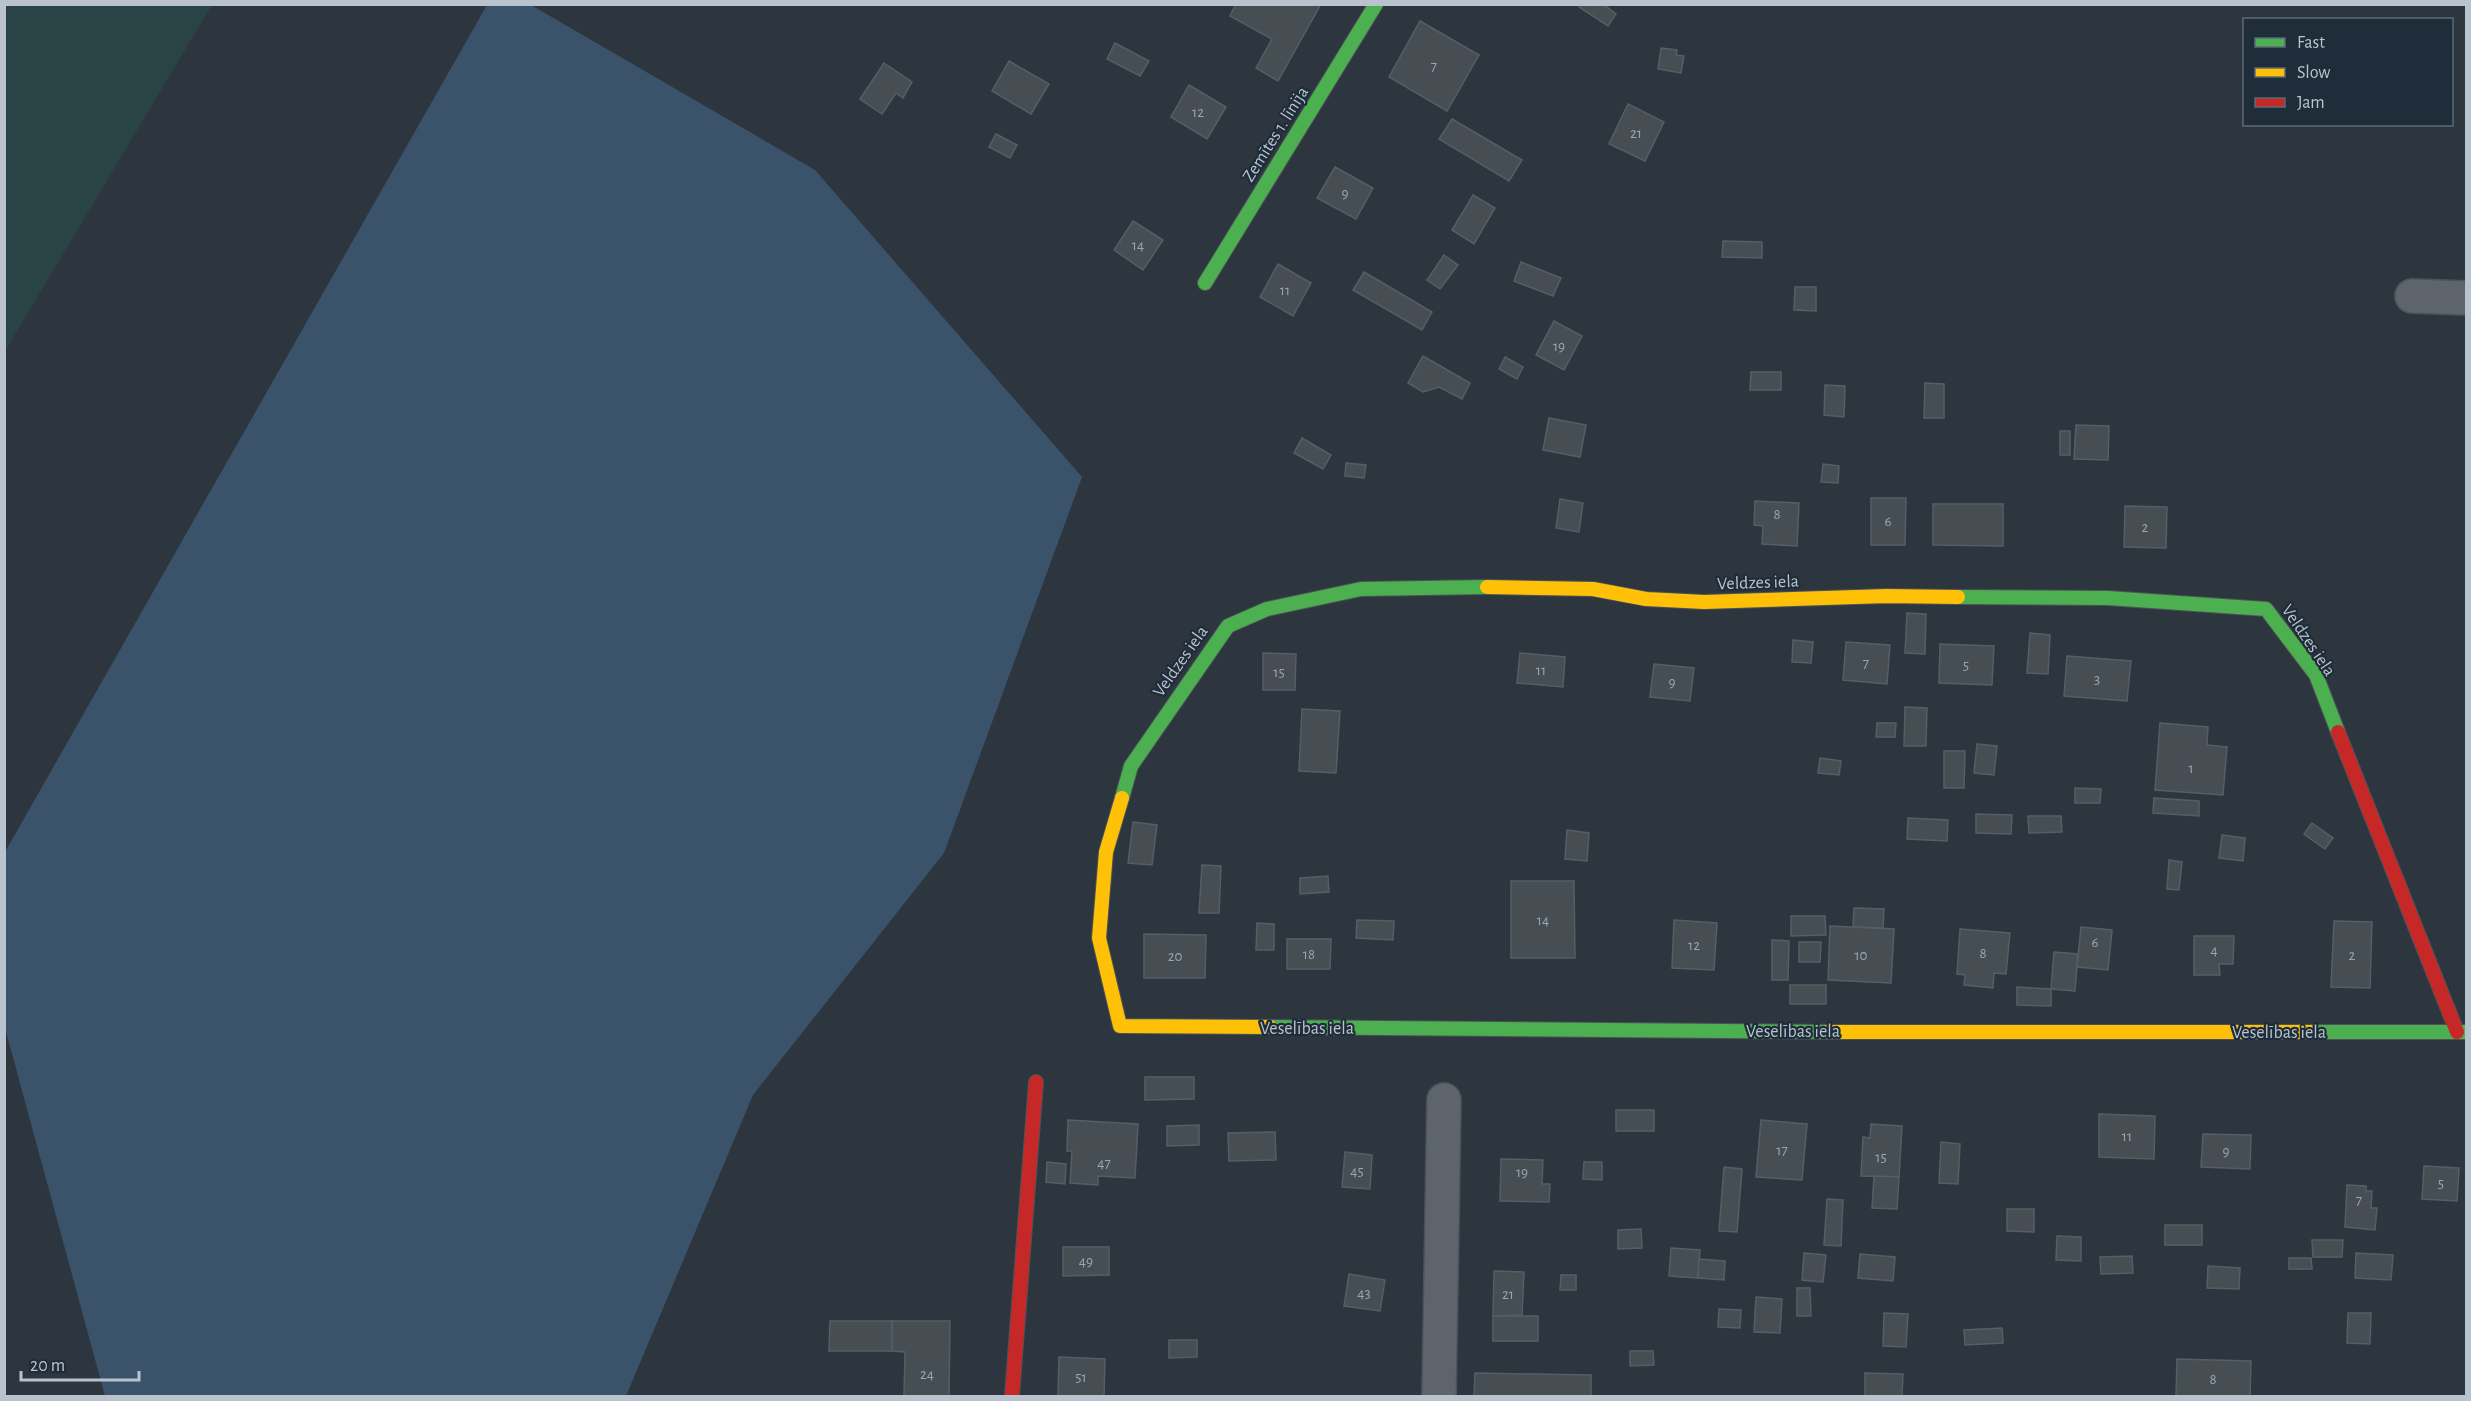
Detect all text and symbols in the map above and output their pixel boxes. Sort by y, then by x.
legend [2243,18,2453,126]
text: Fast [2297,34,2325,52]
house number: 7 [1431,59,1437,74]
text: Slow [2297,64,2330,82]
street label: Zemītes 1. līnija [1240,84,1312,185]
text: Jam [2297,94,2325,112]
house number: 12 [1192,105,1204,120]
house number: 21 [1630,126,1642,141]
house number: 9 [1341,186,1349,201]
house number: 14 [1132,238,1144,253]
house number: 11 [1280,283,1290,298]
house number: 19 [1553,339,1565,354]
house number: 8 [1773,507,1781,522]
house number: 6 [1884,514,1892,529]
house number: 2 [2142,520,2149,535]
street label: Veldzes iela [1717,573,1799,593]
street label: Veldzes iela [2278,602,2339,680]
street label: Veldzes iela [1150,623,1212,700]
house number: 7 [1863,656,1869,671]
house number: 5 [1963,658,1969,673]
house number: 11 [1536,663,1546,678]
house number: 15 [1273,665,1285,680]
house number: 3 [2094,672,2100,687]
house number: 9 [1668,675,1676,690]
house number: 1 [2188,761,2194,776]
house number: 14 [1537,913,1549,928]
house number: 6 [2091,935,2099,950]
house number: 12 [1688,938,1700,953]
house number: 4 [2210,943,2218,958]
house number: 8 [1979,946,1987,961]
house number: 18 [1303,947,1315,962]
house number: 10 [1854,948,1868,963]
house number: 2 [2349,948,2356,963]
house number: 20 [1168,949,1182,964]
street label: Veselības iela [1260,1020,1354,1038]
street label: Veselības iela [1746,1023,1840,1041]
street label: Veselības iela [2232,1024,2326,1042]
house number: 11 [2122,1129,2132,1144]
house number: 17 [1776,1143,1788,1158]
house number: 9 [2222,1144,2230,1159]
house number: 15 [1875,1150,1887,1165]
house number: 47 [1097,1156,1111,1171]
house number: 45 [1350,1164,1364,1179]
house number: 19 [1516,1165,1528,1180]
house number: 5 [2438,1176,2444,1191]
house number: 7 [2356,1193,2362,1208]
house number: 49 [1079,1254,1093,1269]
house number: 43 [1357,1286,1371,1301]
house number: 21 [1502,1287,1514,1302]
scale bar [21,1344,140,1382]
text: 20 m [30,1357,65,1375]
house number: 24 [920,1367,934,1382]
house number: 51 [1075,1370,1087,1385]
house number: 8 [2209,1372,2217,1387]

